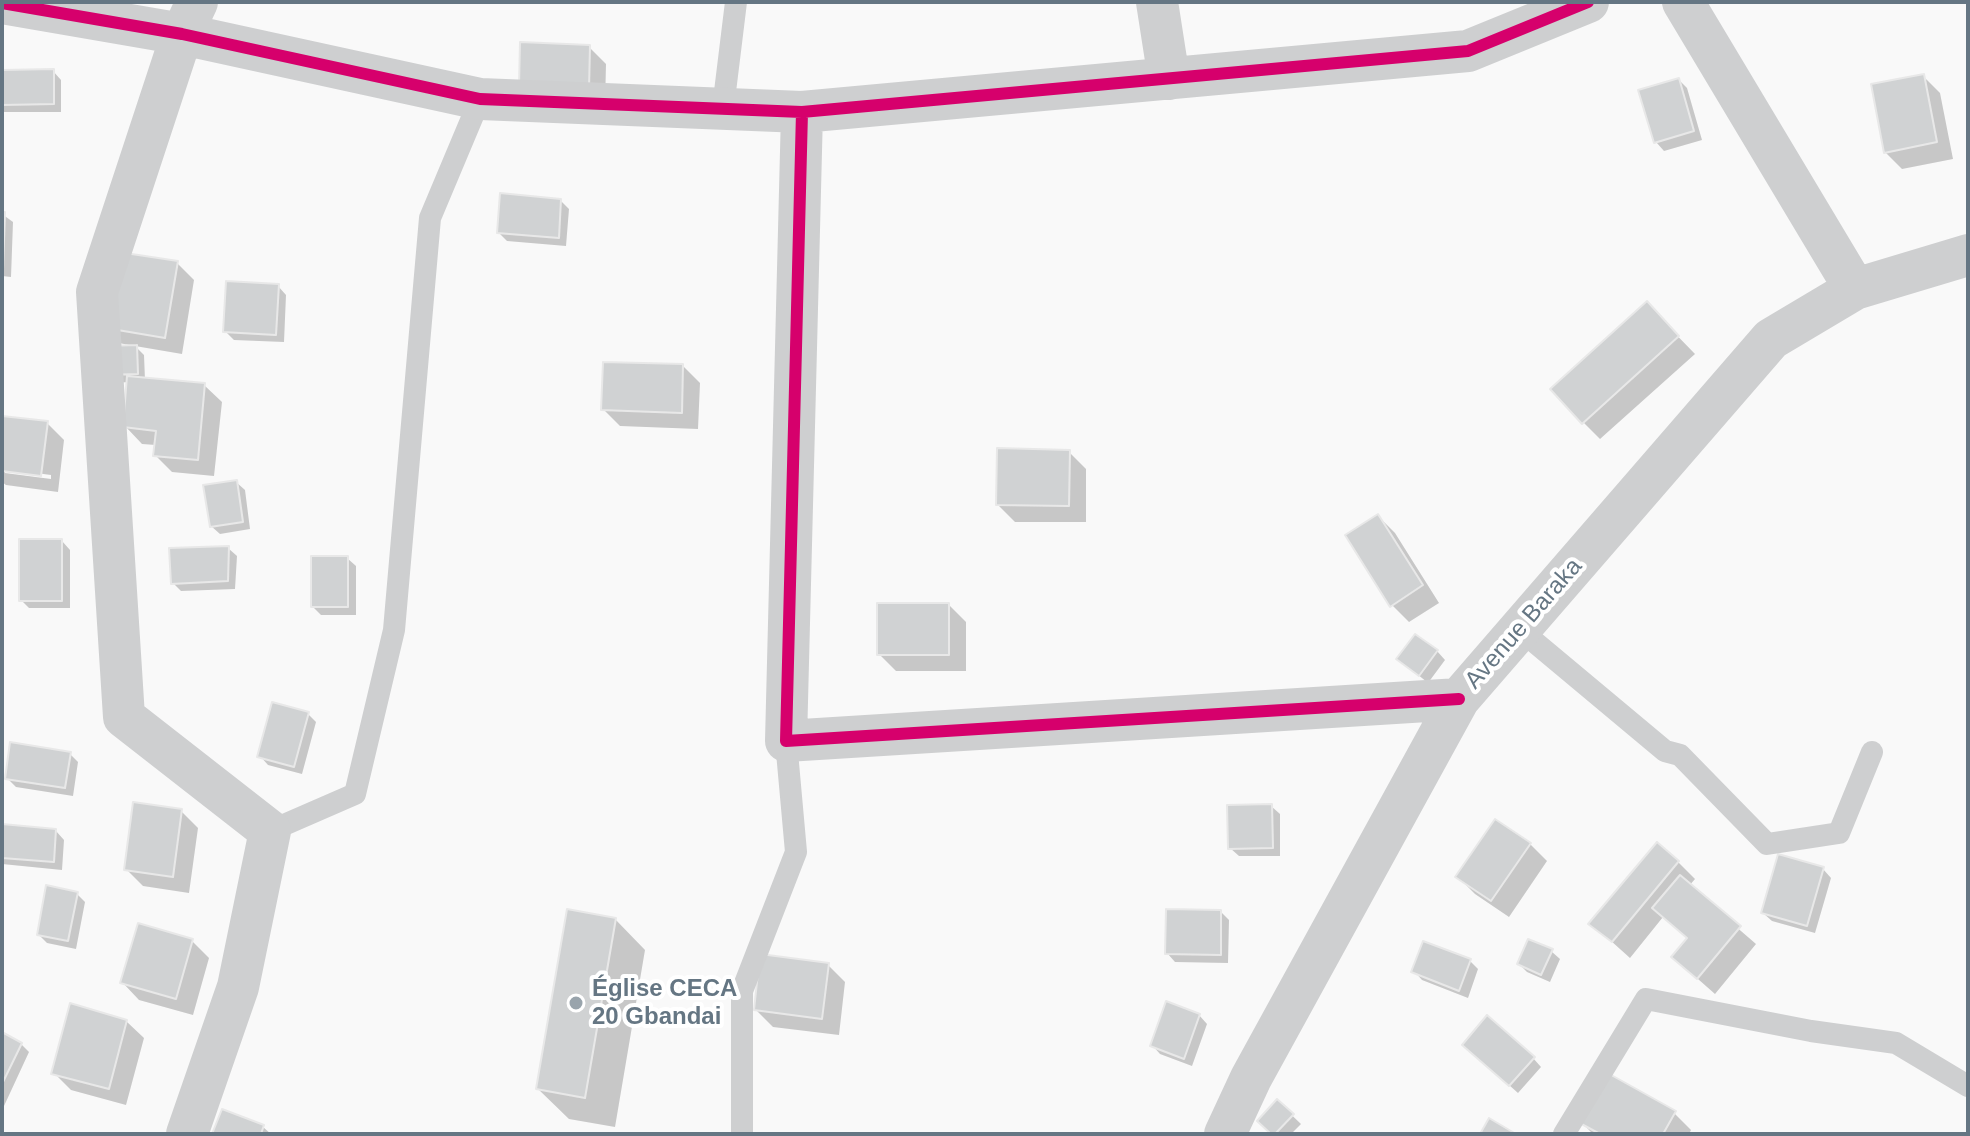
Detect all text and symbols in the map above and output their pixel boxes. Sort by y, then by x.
street label: Avenue Baraka [1459,553,1589,695]
place label: Église CECA 20 Gbandai [592,975,737,1031]
marker: Église CECA 20 Gbandai [567,994,585,1012]

